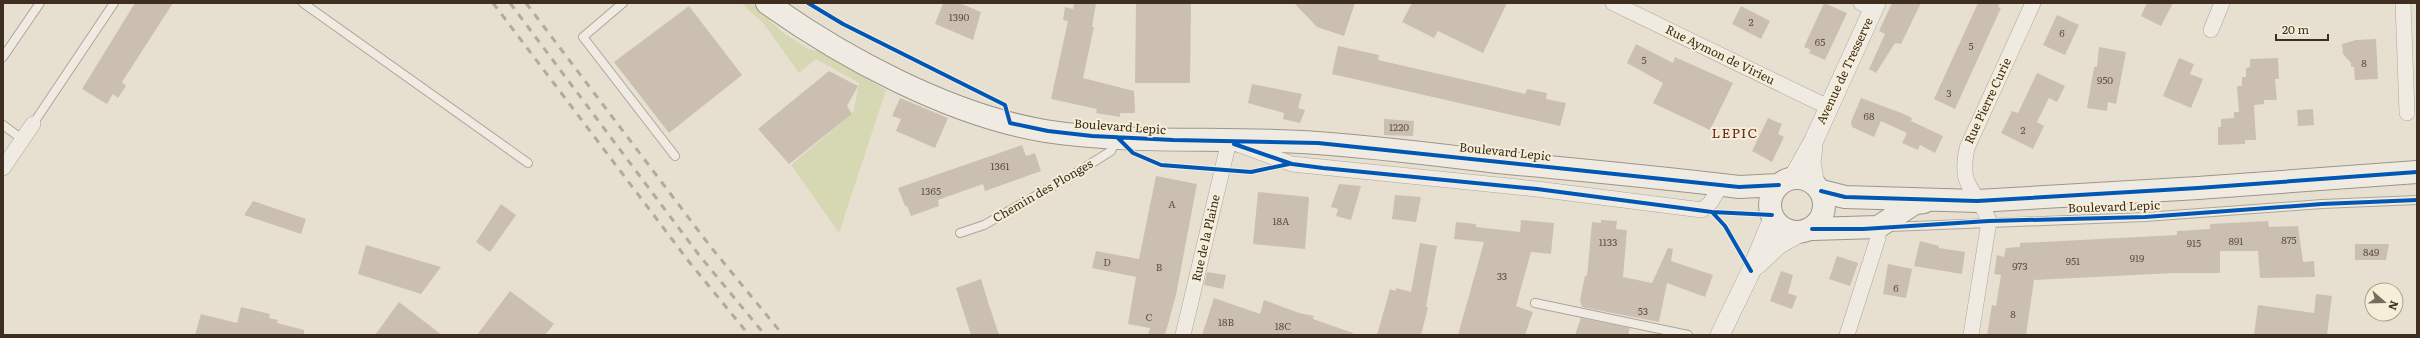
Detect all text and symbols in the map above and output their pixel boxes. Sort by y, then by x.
house number: 1390 [949,9,969,24]
house number: 2 [1748,14,1754,29]
street label: Avenue de Tresserve [1811,14,1877,127]
scale bar [2276,16,2328,42]
street label: Rue Aymon de Virieu [1663,20,1779,89]
text: 20 m [2282,20,2309,38]
house number: 6 [2059,25,2065,40]
house number: 65 [1815,34,1825,49]
house number: 5 [1968,38,1974,53]
house number: 5 [1641,52,1647,67]
street label: Rue Pierre Curie [1959,54,2015,147]
house number: 8 [2361,55,2367,70]
house number: 950 [2097,72,2113,87]
house number: 3 [1946,85,1952,100]
house number: 68 [1864,108,1875,123]
street label: Boulevard Lepic [1073,114,1167,138]
house number: 1220 [1389,119,1409,134]
district label: LEPIC [1712,122,1758,142]
house number: 2 [2020,122,2026,137]
street label: Boulevard Lepic [1458,137,1552,165]
street label: Chemin des Plonges [989,154,1097,226]
house number: 1361 [991,158,1009,173]
house number: 1365 [921,183,941,198]
street label: Rue de la Plaine [1186,192,1224,283]
street label: Boulevard Lepic [2068,195,2160,217]
house number: A [1168,196,1176,211]
house number: 18A [1273,213,1290,228]
house number: 875 [2281,232,2297,247]
house number: 891 [2229,233,2243,248]
house number: 1133 [1599,234,1617,249]
house number: 915 [2187,235,2201,250]
house number: 849 [2363,244,2379,259]
house number: 919 [2130,250,2144,265]
house number: 951 [2066,253,2080,268]
house number: D [1103,254,1111,269]
house number: 973 [2012,258,2028,273]
house number: B [1156,259,1163,274]
house number: 33 [1497,268,1507,283]
house number: 6 [1893,280,1899,295]
north arrow [2364,282,2404,322]
text: N [2385,299,2403,313]
house number: 53 [1638,303,1648,318]
house number: 8 [2010,306,2016,321]
house number: C [1146,309,1153,324]
house number: 18B [1218,314,1234,329]
house number: 18C [1275,318,1291,333]

